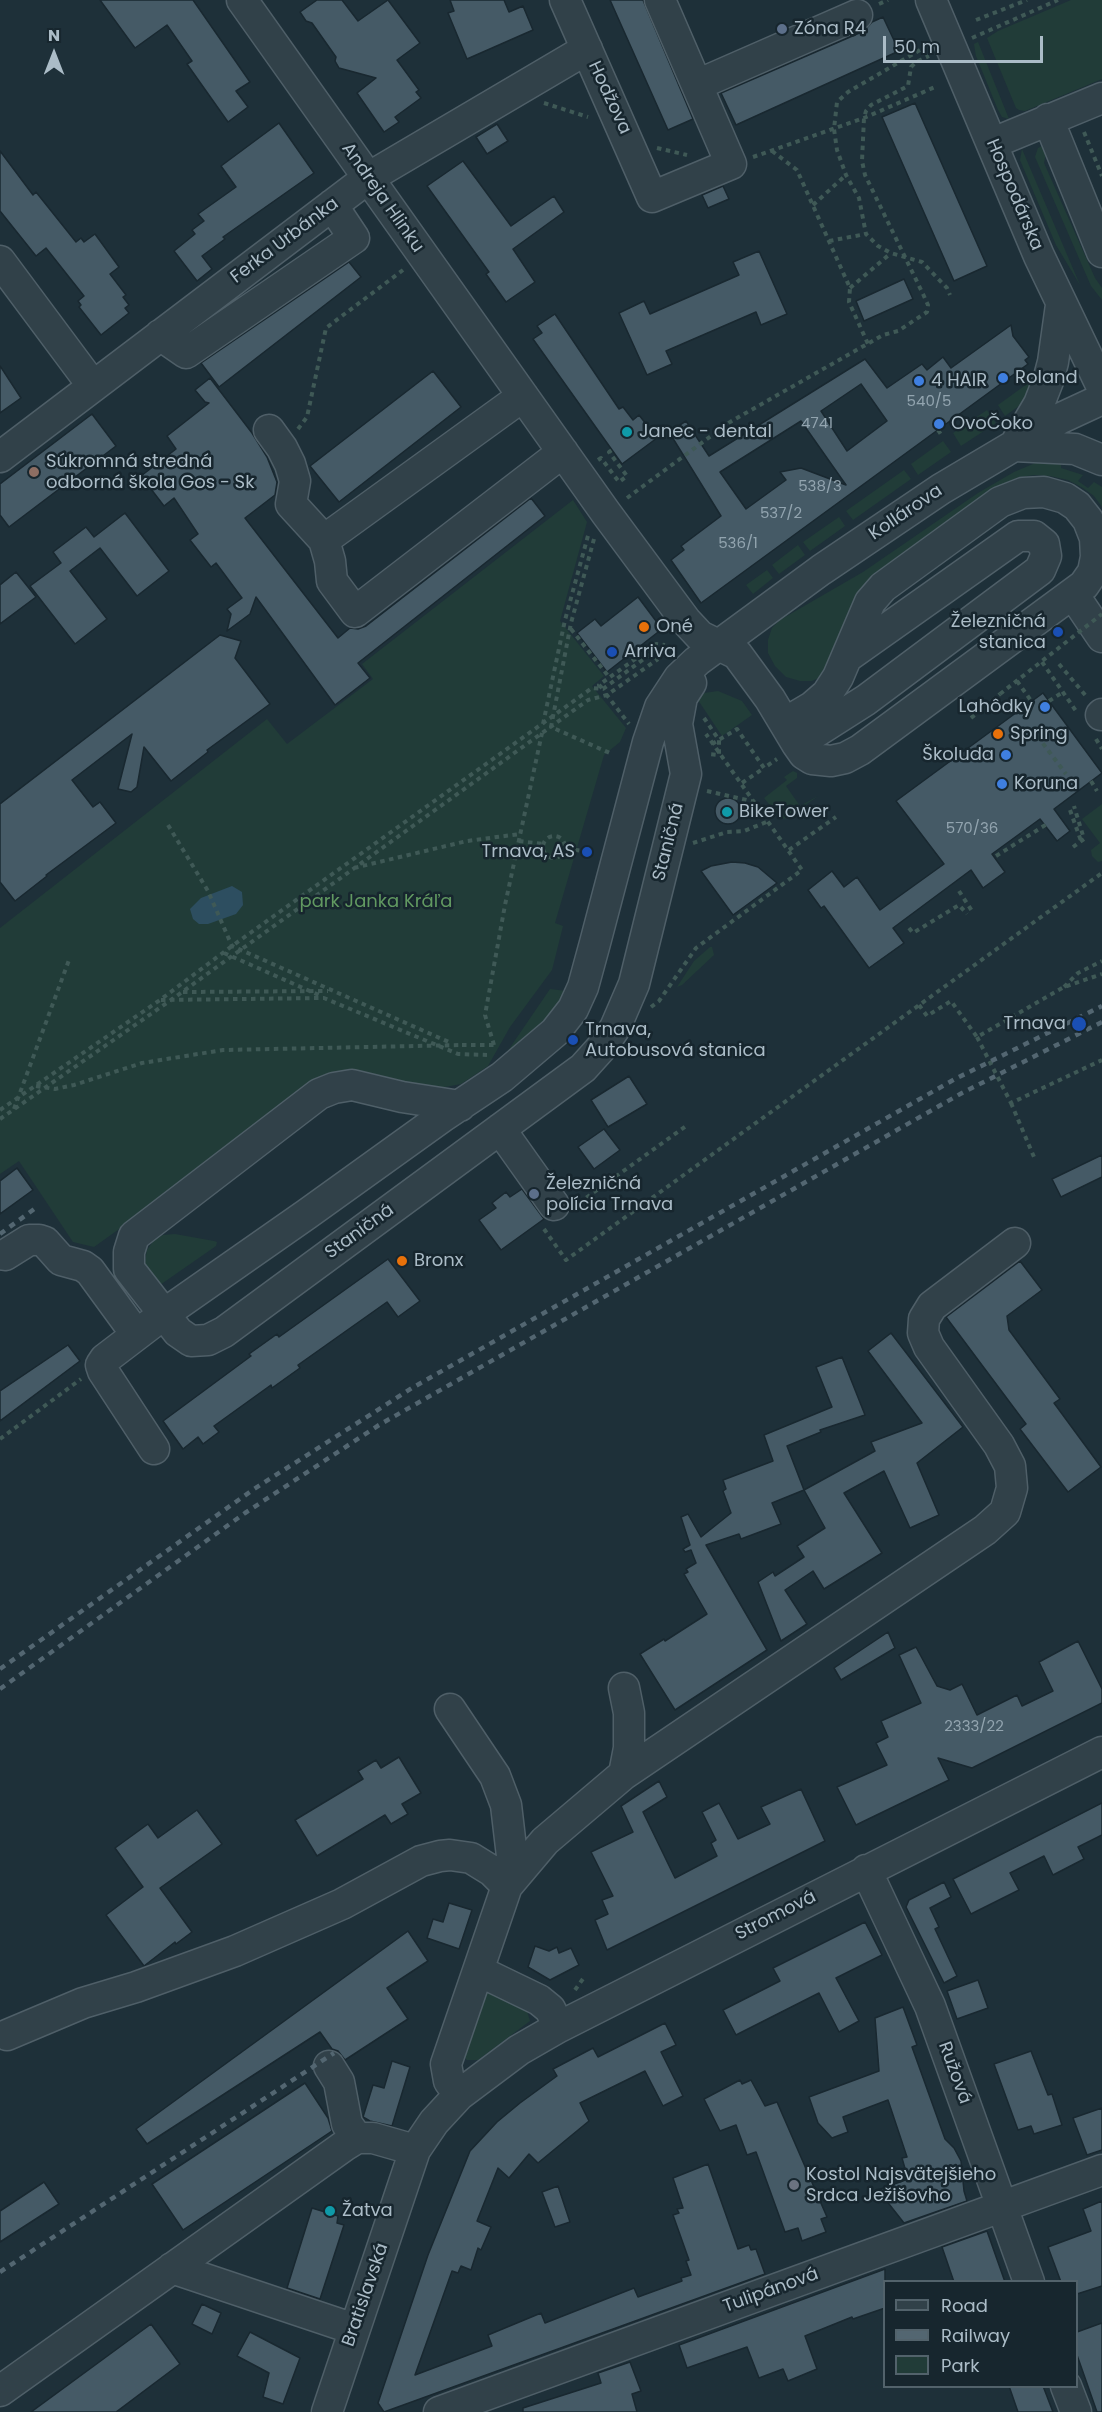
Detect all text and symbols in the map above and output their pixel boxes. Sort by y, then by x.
place label: Zóna R4 [794,18,866,40]
marker: Zóna R4 [775,22,789,36]
north arrow [24,24,84,84]
text: N [48,24,60,47]
scale bar [886,24,1046,62]
text: 50 m [894,34,940,59]
street label: Hodžova [583,58,635,138]
street label: Hospodárska [981,136,1047,254]
street label: Andreja Hlinku [336,139,428,257]
street label: Ferka Urbánka [227,193,343,289]
place label: Roland [1015,367,1078,389]
place label: 4 HAIR [931,370,987,392]
marker: Roland [996,371,1010,385]
marker: 4 HAIR [912,374,926,388]
house number: 540/5 [907,393,951,411]
place label: OvoČoko [951,413,1033,435]
house number: 4741 [801,415,833,433]
marker: OvoČoko [932,417,946,431]
place label: Janec - dental [639,421,772,443]
marker: Janec - dental [620,425,634,439]
place label: Súkromná stredná odborná škola Gos - Sk [46,451,254,494]
marker: Súkromná stredná odborná škola Gos - Sk [27,465,41,479]
house number: 538/3 [798,478,842,496]
street label: Kollárova [865,481,947,545]
house number: 537/2 [760,505,802,523]
house number: 536/1 [718,535,758,553]
place label: Železničná stanica [951,611,1046,654]
place label: Oné [656,616,693,638]
marker: Oné [637,620,651,634]
marker: Železničná stanica [1051,625,1065,639]
place label: Arriva [624,641,676,663]
marker: Arriva [605,645,619,659]
place label: Lahôdky [958,696,1033,718]
marker: Lahôdky [1038,700,1052,714]
place label: Spring [1010,723,1068,745]
marker: Spring [991,727,1005,741]
place label: Školuda [922,744,994,766]
marker: Školuda [999,748,1013,762]
place label: Koruna [1014,773,1078,795]
marker: Koruna [995,777,1009,791]
street label: Staničná [649,801,689,883]
place label: BikeTower [739,801,829,823]
marker: BikeTower [720,805,734,819]
house number: 570/36 [946,820,998,838]
place label: Trnava, AS [482,841,575,863]
marker: Trnava, AS [580,845,594,859]
park label: park Janka Kráľa [299,891,453,913]
place label: Trnava [1004,1013,1066,1035]
marker: Trnava [1070,1015,1088,1033]
place label: Trnava, Autobusová stanica [585,1019,766,1062]
marker: Trnava, Autobusová stanica [566,1033,580,1047]
place label: Železničná polícia Trnava [546,1173,673,1216]
marker: Železničná polícia Trnava [527,1187,541,1201]
street label: Staničná [321,1200,399,1264]
place label: Bronx [414,1250,463,1272]
marker: Bronx [395,1254,409,1268]
house number: 2333/22 [944,1718,1004,1736]
street label: Stromová [732,1886,820,1946]
street label: Ružová [933,2039,975,2107]
place label: Kostol Najsvätejšieho Srdca Ježišovho [806,2164,996,2206]
marker: Kostol Najsvätejšieho Srdca Ježišovho [787,2178,801,2192]
place label: Žatva [342,2200,393,2222]
marker: Žatva [323,2204,337,2218]
street label: Bratislavská [338,2241,394,2349]
street label: Tulipánová [720,2264,822,2318]
legend [883,2280,1078,2388]
text: Road [941,2293,988,2318]
text: Railway [941,2323,1010,2348]
text: Park [941,2353,980,2378]

